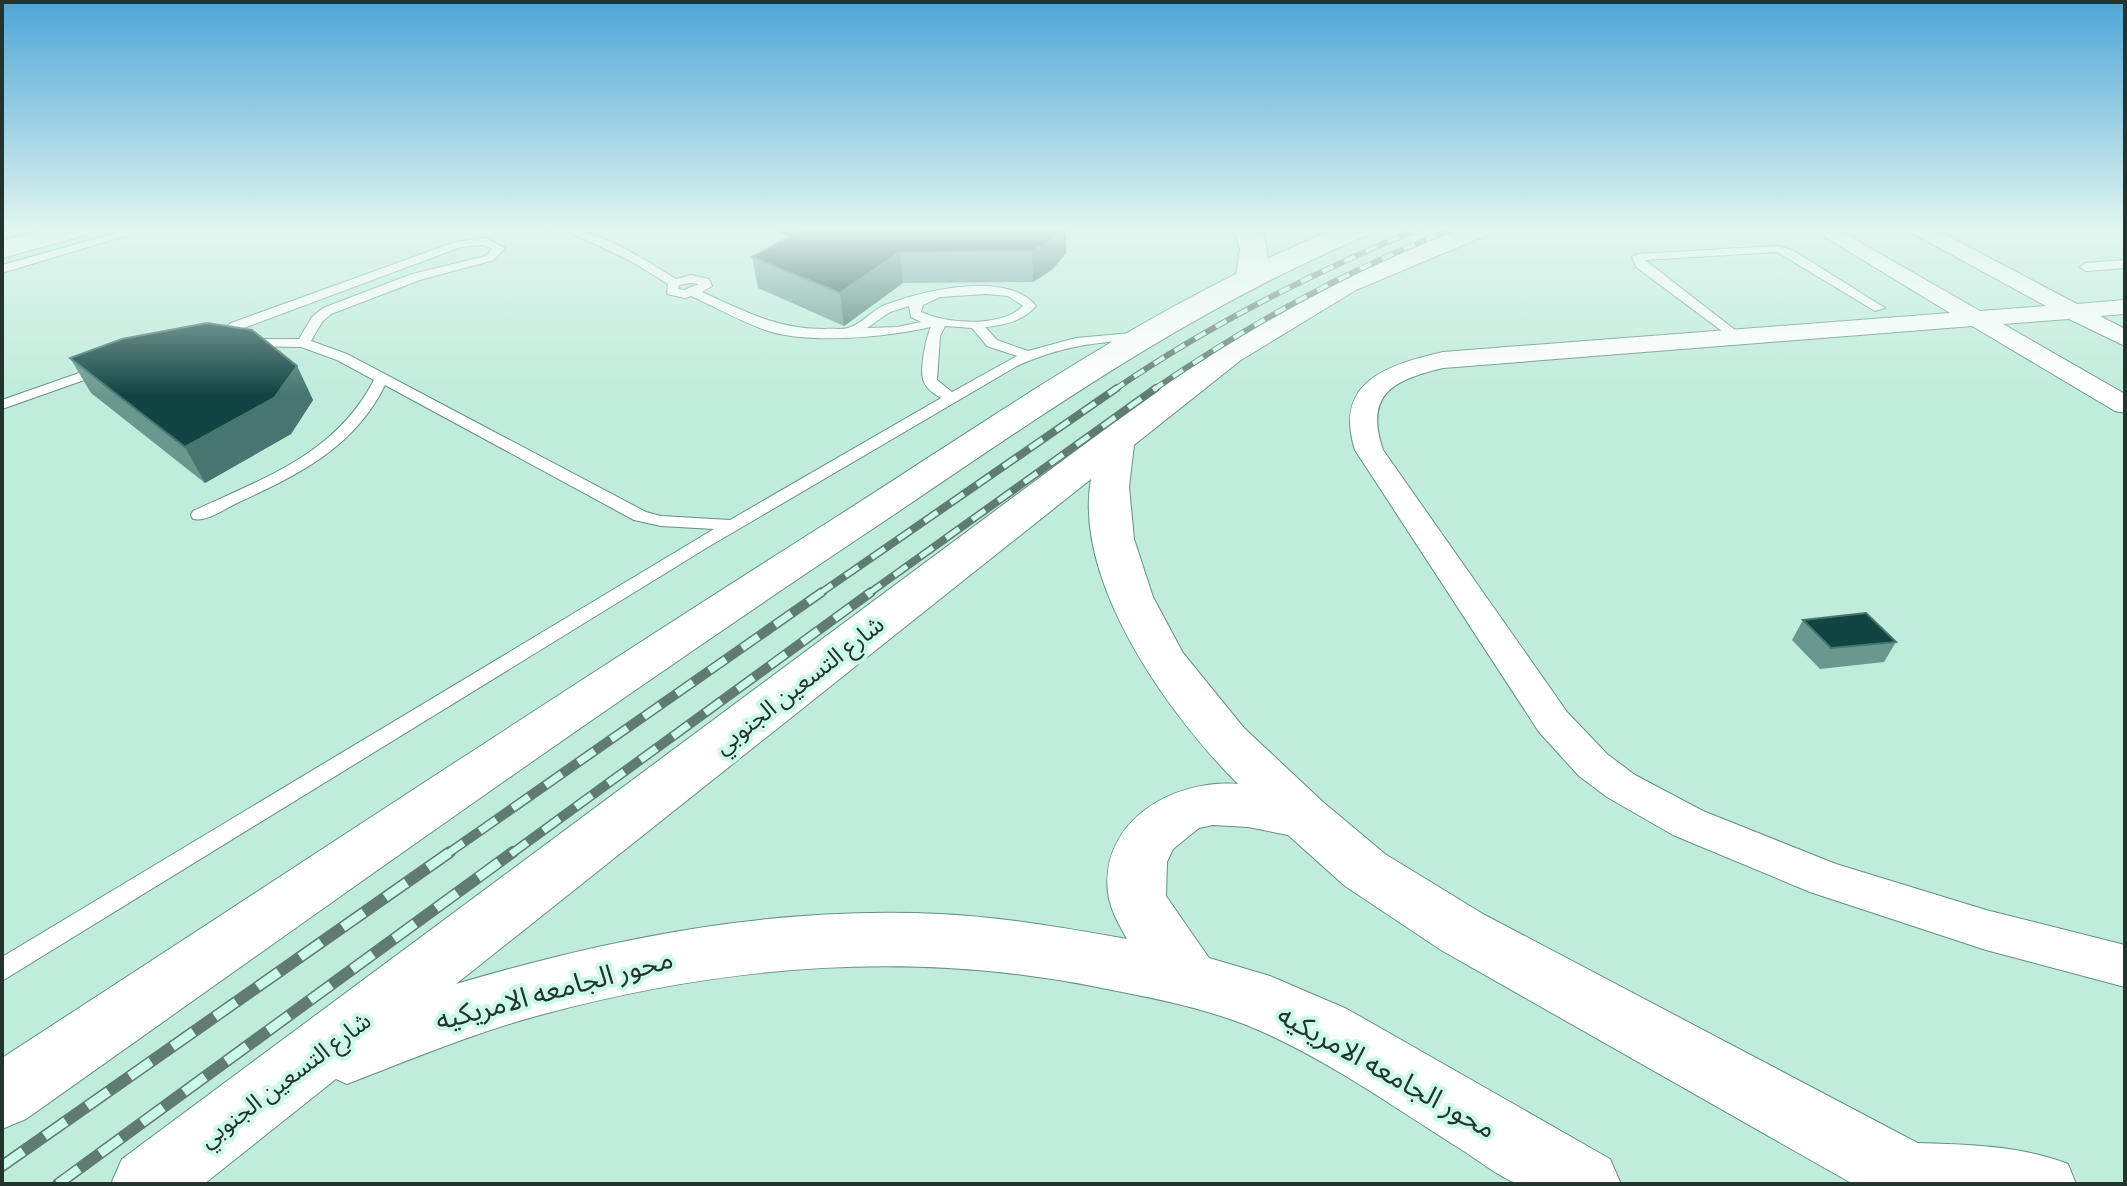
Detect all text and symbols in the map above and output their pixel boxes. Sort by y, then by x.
street label: شارع التسعين الجنوبي [707,608,892,764]
street label: محور الجامعه الامريكيه [431,940,677,1037]
street label: محور الجامعه الامريكيه [1272,996,1503,1145]
street label: شارع التسعين الجنوبي [192,1005,379,1157]

